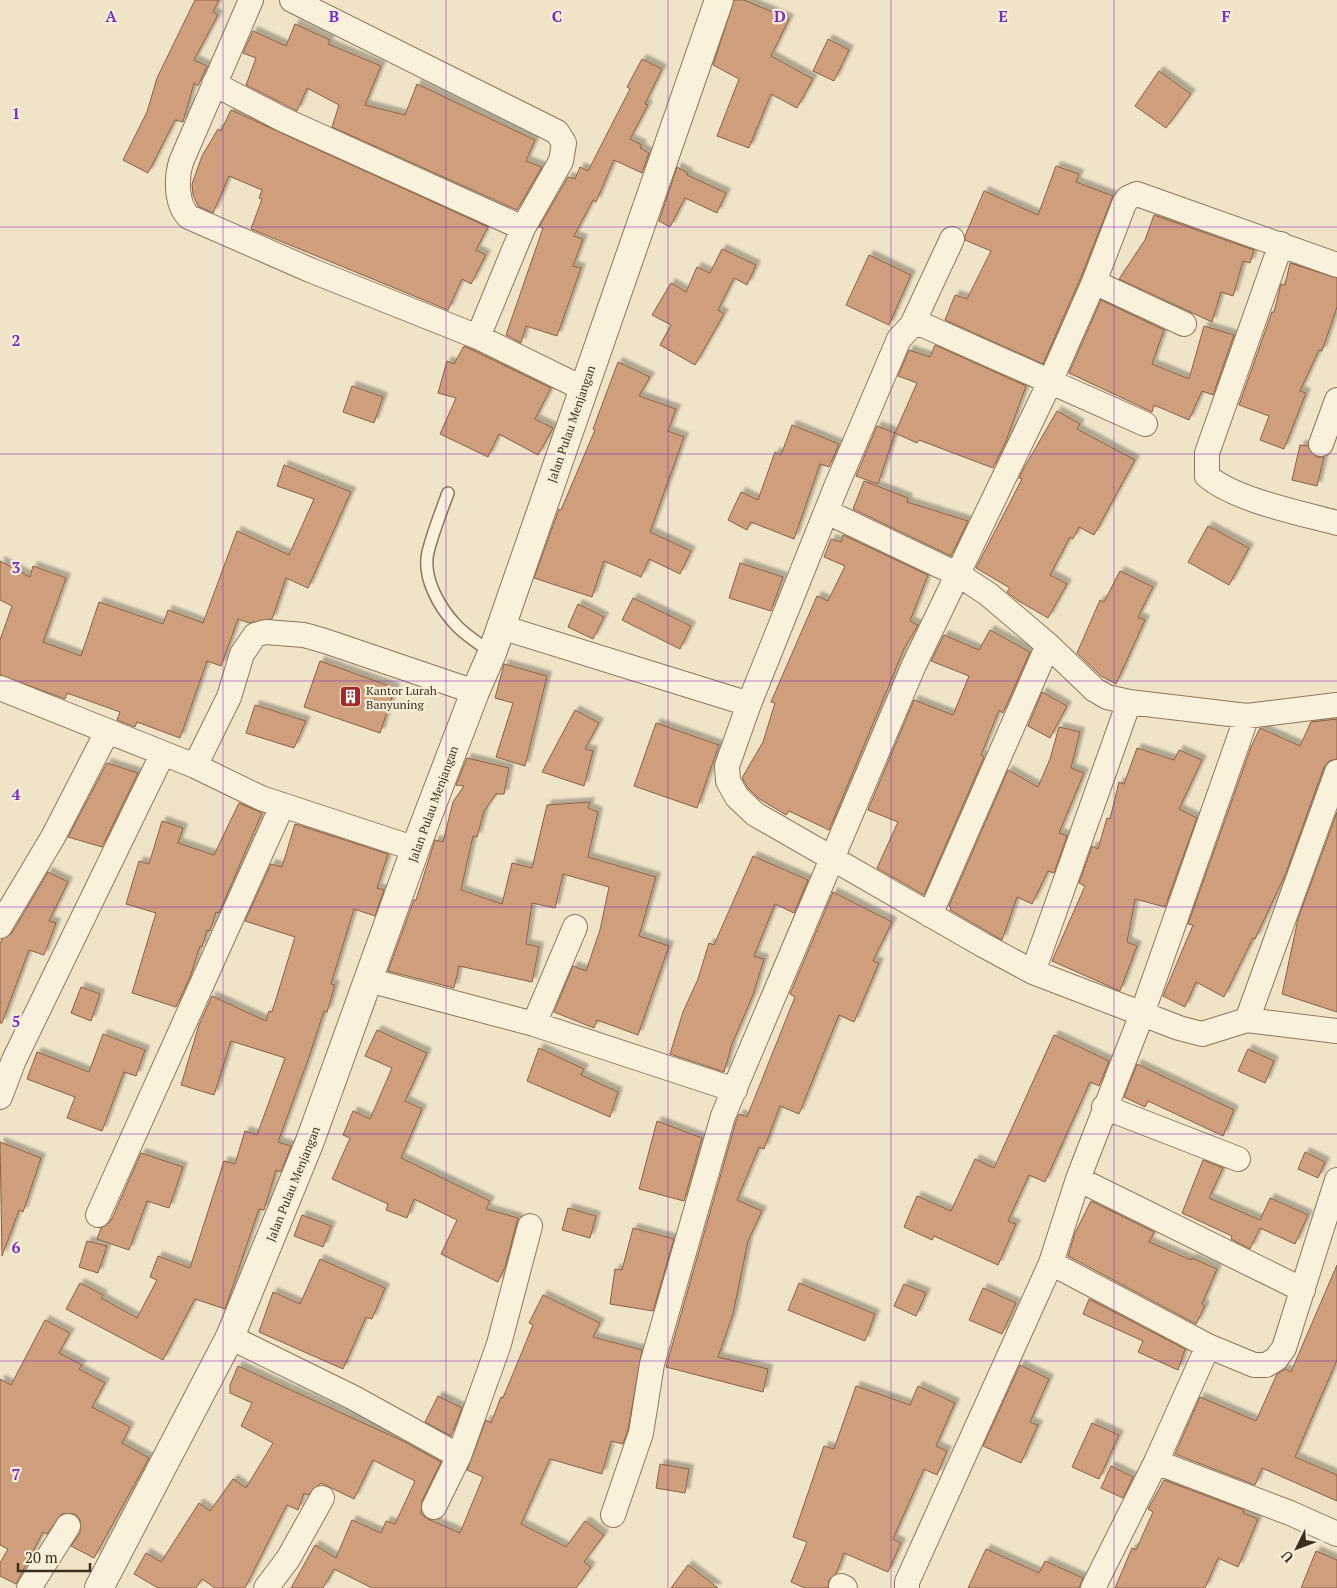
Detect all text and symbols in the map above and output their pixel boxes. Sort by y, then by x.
text: A [105,5,117,27]
text: B [329,5,339,27]
text: C [552,5,562,27]
text: D [774,5,786,27]
text: E [998,5,1008,27]
text: F [1221,5,1231,27]
text: 1 [11,102,21,124]
text: 2 [11,329,21,351]
street label: Jalan Pulau Menjangan [544,363,598,485]
text: 3 [11,556,21,578]
place label: Kantor Lurah Banyuning [366,683,437,712]
building icon: Kantor Lurah Banyuning [338,685,362,709]
street label: Jalan Pulau Menjangan [405,744,461,864]
text: 4 [11,783,21,805]
text: 5 [11,1010,21,1032]
street label: Jalan Pulau Menjangan [263,1124,323,1244]
text: 6 [11,1236,21,1258]
text: 7 [11,1463,21,1485]
north arrow [1272,1523,1322,1573]
scale bar [18,1540,90,1572]
text: 20 m [25,1547,58,1567]
text: U [1277,1547,1297,1567]

